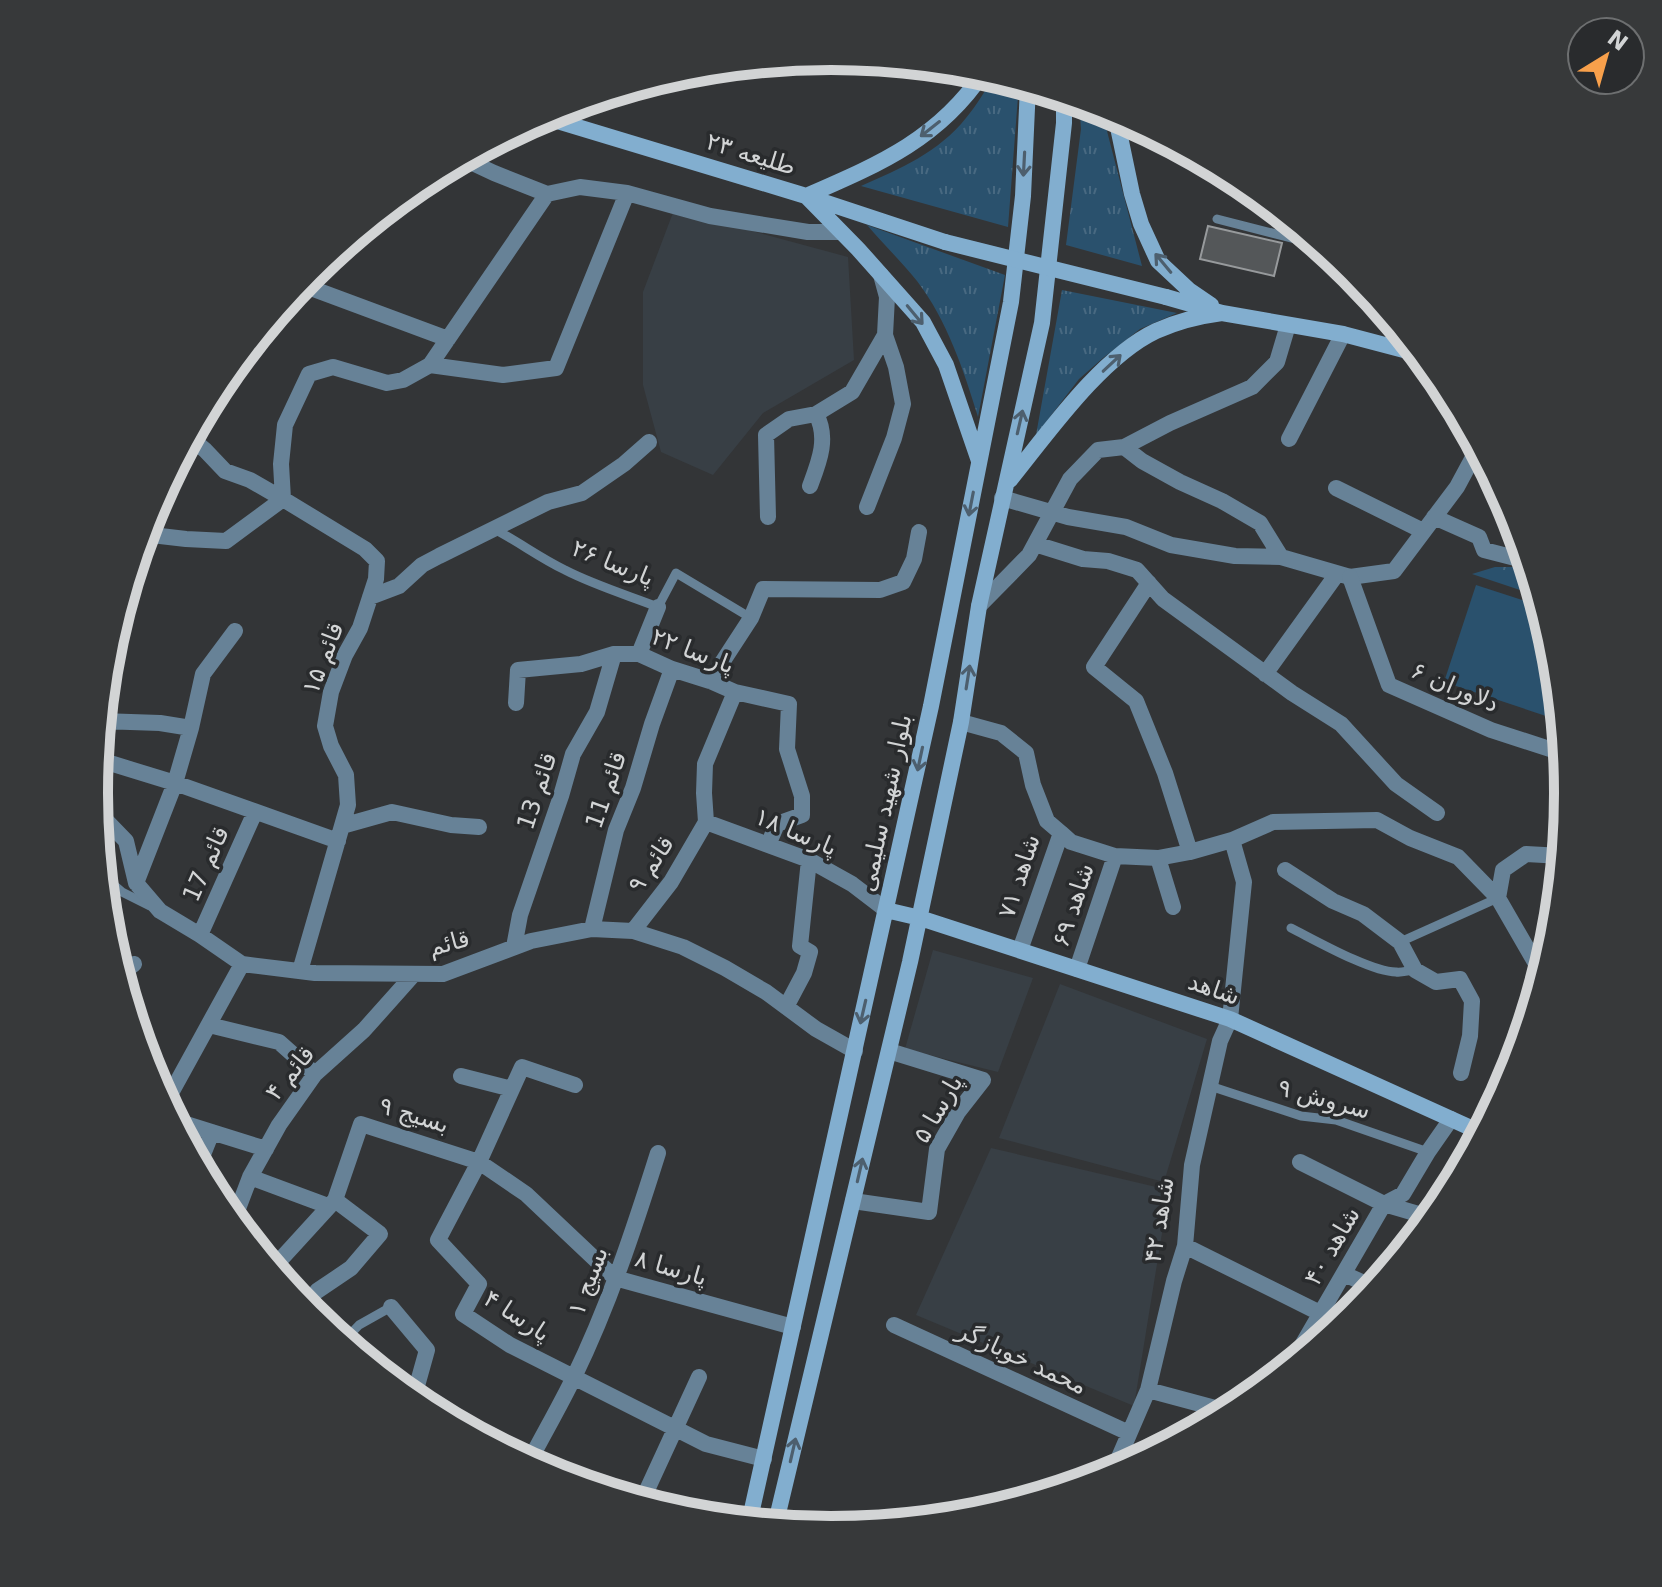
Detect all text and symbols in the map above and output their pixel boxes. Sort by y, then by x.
north arrow [1566,16,1646,96]
text: N [1603,25,1633,56]
one-way arrow [920,121,941,138]
street label: طلیعه ۲۳ [703,127,799,181]
one-way arrow [1017,150,1032,177]
one-way arrow [1154,253,1172,274]
one-way arrow [906,304,924,324]
one-way arrow [1102,354,1122,372]
one-way arrow [1013,410,1028,435]
one-way arrow [963,490,978,516]
street label: پارسا ۲۶ [568,534,658,592]
street label: قائم ۱۵ [297,618,349,698]
street label: پارسا ۲۲ [648,622,738,680]
street label: دلاوران ۶ [1407,656,1503,718]
one-way arrow [961,664,976,690]
street label: بلوار شهید سلیمی [853,712,917,894]
one-way arrow [912,745,927,771]
street label: قائم 11 [580,748,632,832]
street label: قائم 13 [511,749,563,833]
street label: پارسا ۱۸ [751,802,841,862]
street label: قائم 17 [177,822,235,906]
street label: قائم ۹ [622,830,680,898]
street label: شاهد ۷۱ [992,831,1046,921]
street label: شاهد ۶۹ [1046,860,1100,950]
street label: قائم [425,924,473,962]
street label: شاهد [1185,967,1243,1011]
one-way arrow [855,999,870,1025]
street label: قائم ۴ [260,1040,320,1106]
street label: پارسا ۵ [907,1070,969,1148]
street label: سروش ۹ [1275,1073,1373,1125]
street label: بسیج ۹ [376,1091,452,1139]
one-way arrow [854,1157,869,1183]
street label: شاهد ۴۲ [1138,1175,1180,1265]
street label: شاهد ۴۰ [1298,1202,1366,1290]
street label: بسیج ۱ [562,1243,614,1319]
street label: پارسا ۸ [632,1244,710,1292]
street label: پارسا ۴ [479,1284,555,1348]
street label: محمد خوبازگر [952,1315,1091,1400]
one-way arrow [787,1437,802,1463]

